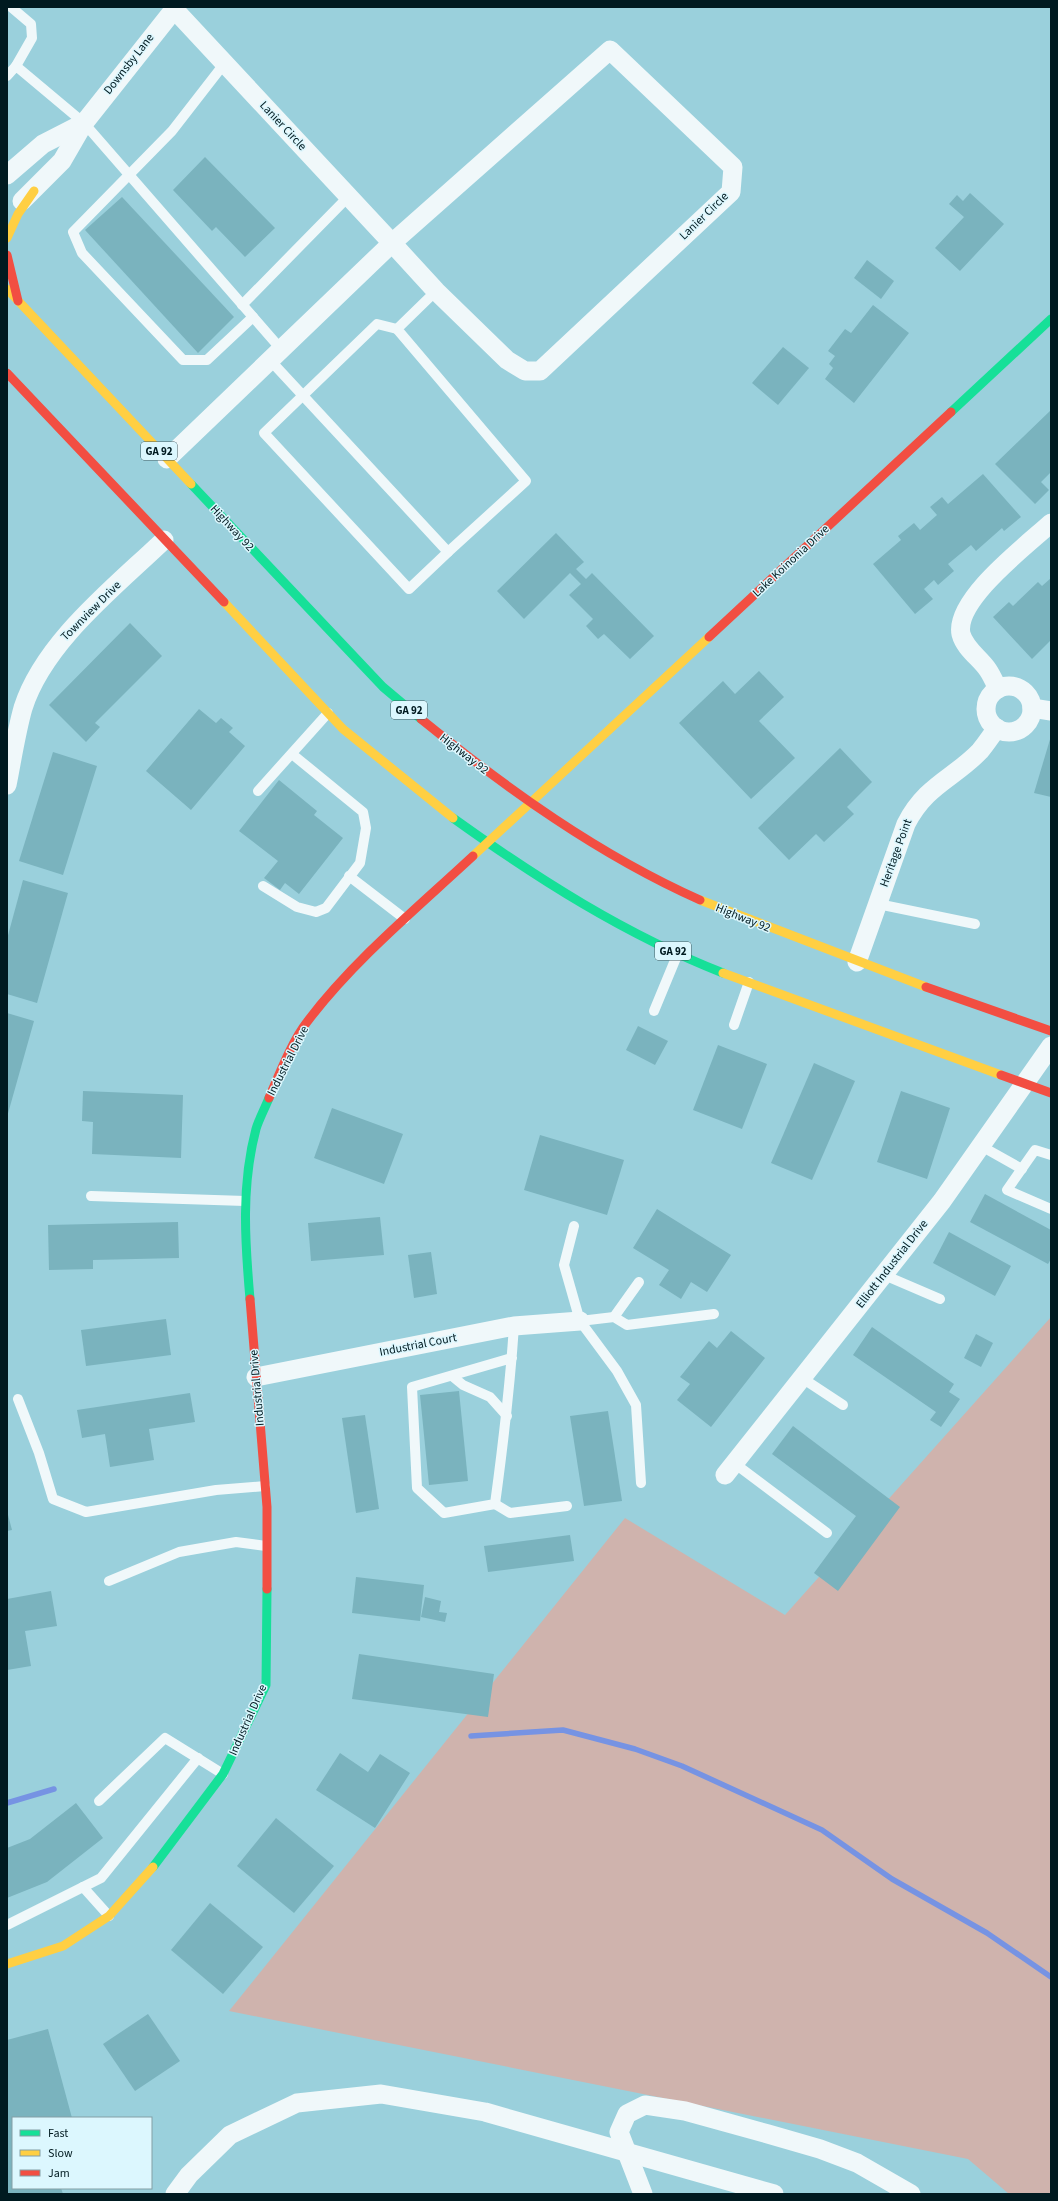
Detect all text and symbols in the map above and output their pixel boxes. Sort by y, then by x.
street label: Downsby Lane [100,30,158,98]
street label: Lanier Circle [256,97,310,155]
street label: Lanier Circle [676,188,732,244]
road number: GA 92 [141,442,177,460]
street label: Highway 92 [206,501,258,555]
street label: Lake Koinonia Drive [749,521,833,601]
street label: Townview Drive [57,577,125,645]
road number: GA 92 [391,701,427,719]
street label: Highway 92 [436,729,492,779]
street label: Heritage Point [876,816,916,890]
street label: Highway 92 [713,899,773,937]
road number: GA 92 [655,942,691,960]
street label: Industrial Drive [263,1023,313,1099]
street label: Elliott Industrial Drive [852,1216,932,1312]
street label: Industrial Court [378,1329,458,1361]
street label: Industrial Drive [245,1349,269,1427]
street label: Industrial Drive [225,1682,271,1758]
legend [12,2117,152,2189]
text: Fast [48,2125,68,2142]
text: Slow [48,2145,73,2162]
text: Jam [48,2165,70,2182]

